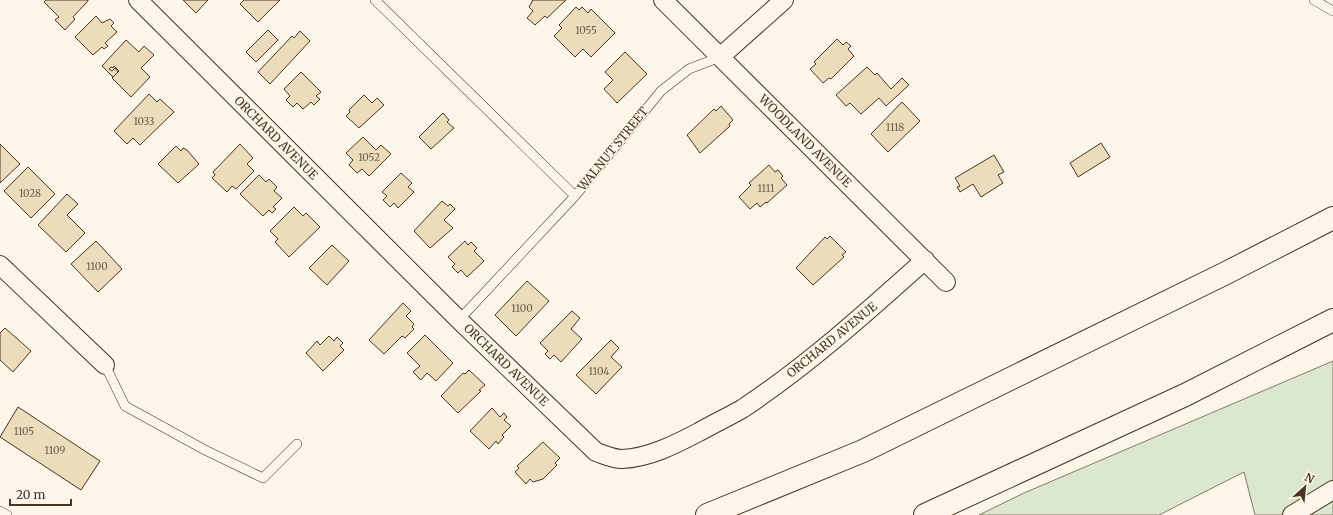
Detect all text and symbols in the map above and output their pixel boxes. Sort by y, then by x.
house number: 1055 [575,24,597,37]
street label: WOODLAND AVENUE [755,91,855,190]
street label: ORCHARD AVENUE [231,93,322,183]
street label: WALNUT STREET [574,103,652,195]
house number: 1033 [133,115,155,128]
house number: 1118 [886,121,904,134]
house number: 1052 [358,151,380,164]
house number: 1111 [757,182,775,195]
house number: 1028 [19,187,41,200]
house number: 1100 [86,260,108,273]
street label: ORCHARD AVENUE [783,298,880,381]
house number: 1100 [511,302,533,315]
street label: ORCHARD AVENUE [461,320,552,409]
house number: 1104 [589,365,609,378]
house number: 1105 [14,425,34,438]
house number: 1109 [45,444,65,457]
north arrow [1285,467,1325,507]
text: N [1302,470,1317,486]
scale bar [10,481,71,507]
text: 20 m [16,487,45,502]

